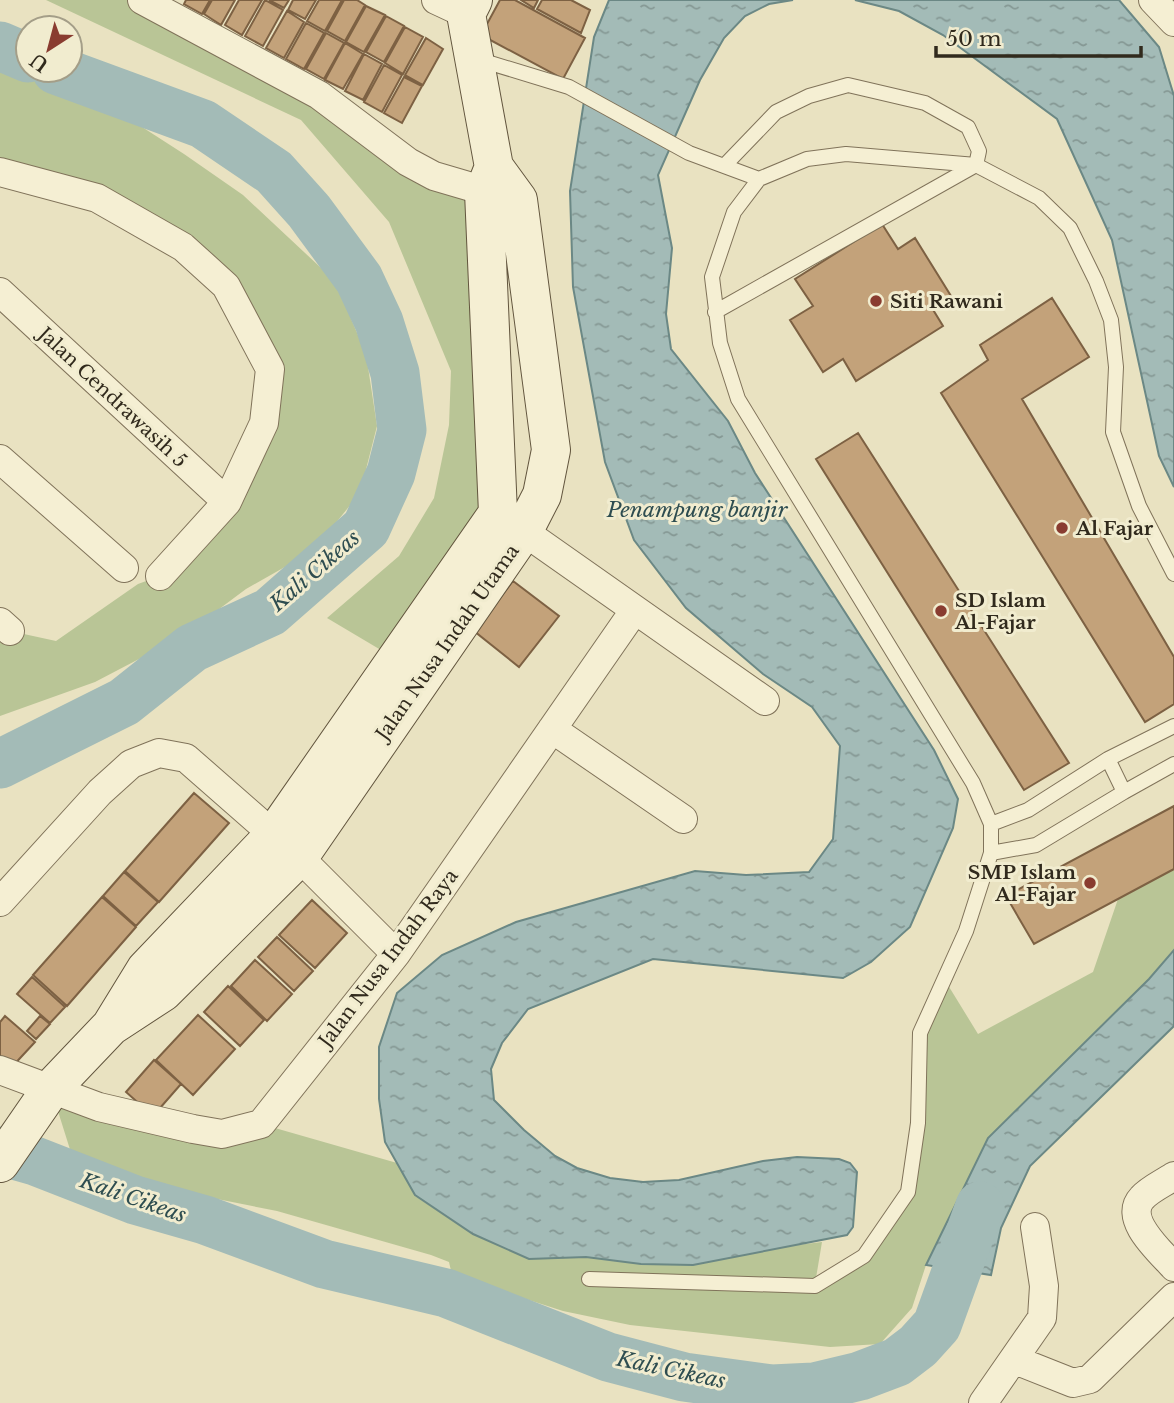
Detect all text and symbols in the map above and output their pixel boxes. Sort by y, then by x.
north arrow [14,14,84,84]
scale bar [936,14,1141,58]
text: 50 m [946,26,1002,52]
text: U [26,48,53,77]
place label: Siti Rawani [890,290,1003,313]
marker: Siti Rawani [868,293,884,309]
street label: Jalan Cendrawasih 5 [31,320,192,472]
water label: Penampung banjir [606,497,789,523]
place label: Al Fajar [1075,517,1154,540]
marker: Al Fajar [1054,520,1070,536]
water label: Kali Cikeas [264,525,365,618]
street label: Jalan Nusa Indah Utama [369,540,524,747]
place label: SD Islam Al-Fajar [954,589,1046,634]
marker: SD Islam Al-Fajar [933,603,949,619]
place label: SMP Islam Al-Fajar [968,861,1077,906]
street label: Jalan Nusa Indah Raya [312,864,463,1054]
marker: SMP Islam Al-Fajar [1082,875,1098,891]
water label: Kali Cikeas [75,1167,190,1228]
water label: Kali Cikeas [613,1346,728,1394]

